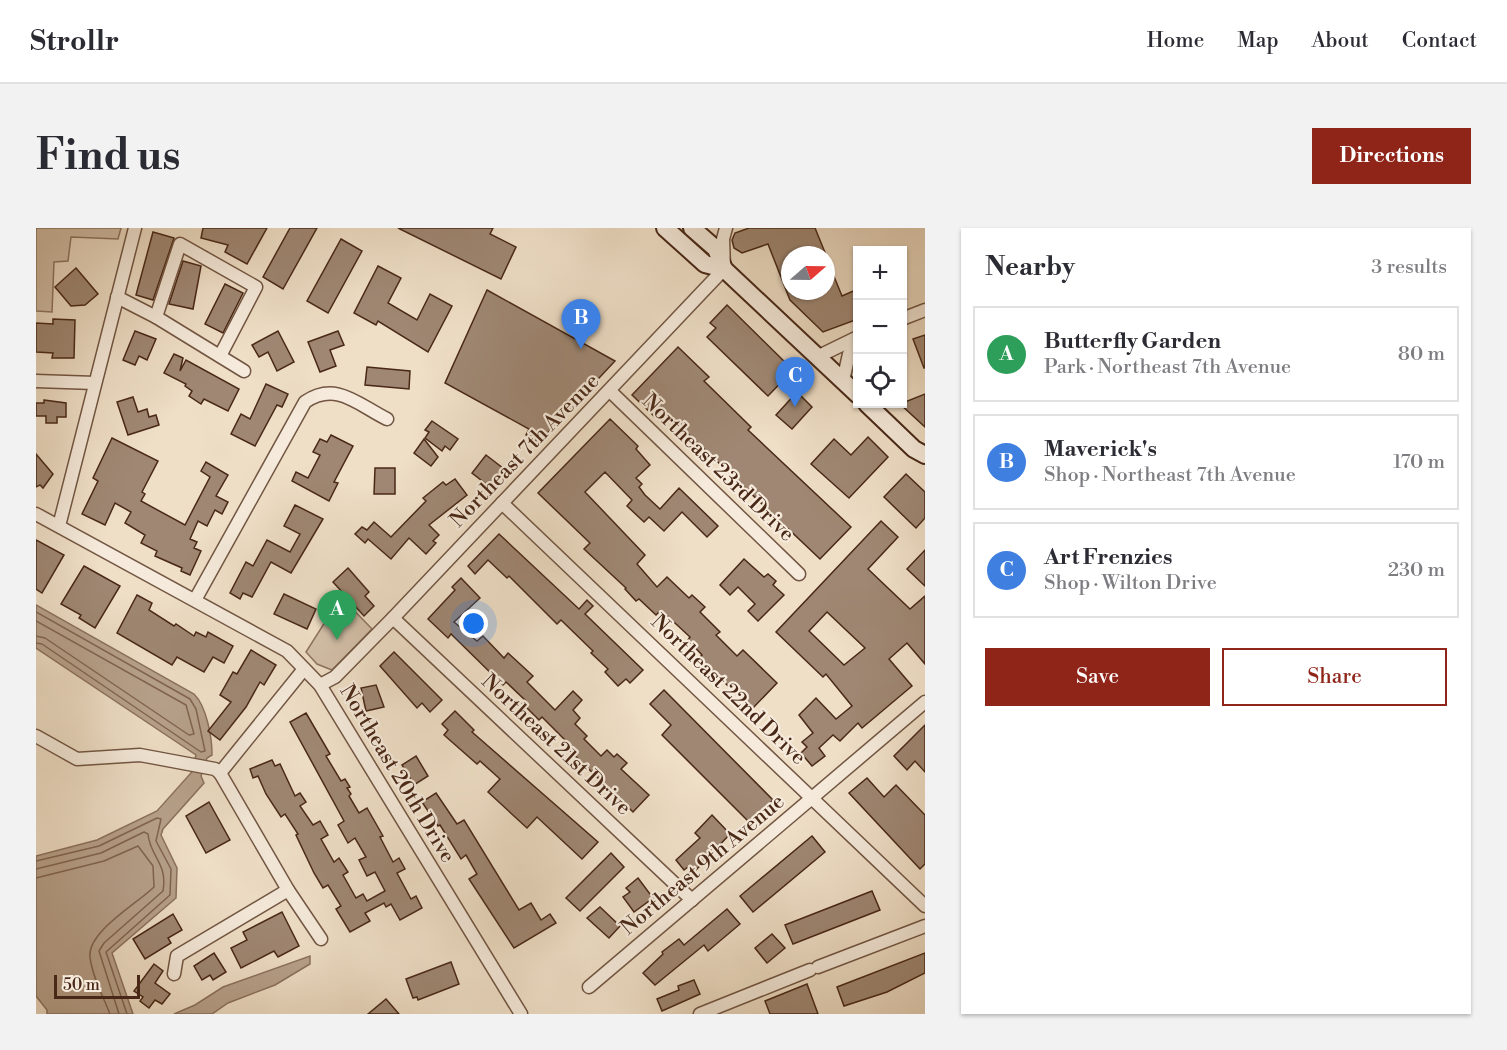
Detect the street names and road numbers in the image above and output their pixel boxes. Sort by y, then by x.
street label: Northeast 7th Avenue [445,369,605,533]
street label: Northeast 23rd Drive [636,389,800,547]
street label: Northeast 22nd Drive [645,609,811,771]
street label: Northeast 21st Drive [476,669,636,821]
street label: Northeast 20th Drive [334,680,460,868]
street label: Northeast 9th Avenue [616,789,790,941]

